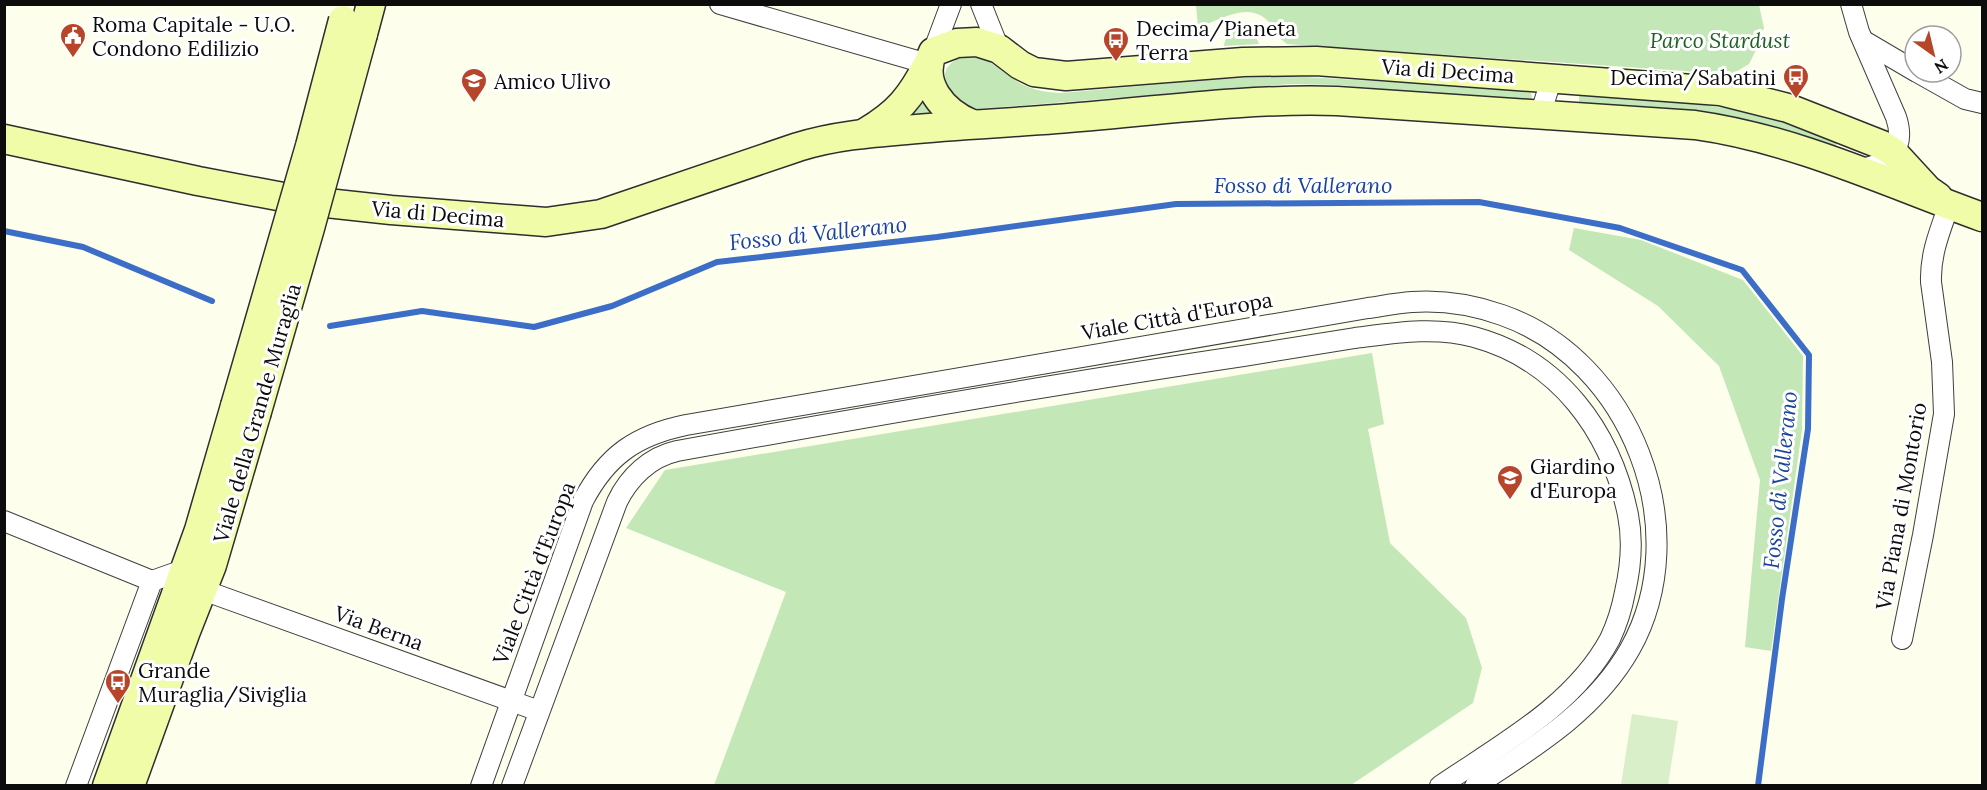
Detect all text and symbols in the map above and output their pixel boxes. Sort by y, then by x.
place label: Roma Capitale - U.O. Condono Edilizio [92,11,295,62]
place label: Decima/Pianeta Terra [1136,15,1296,66]
public building icon: Roma Capitale - U.O. Condono Edilizio [58,21,88,59]
north arrow [1903,24,1963,84]
bus stop icon: Decima/Pianeta Terra [1101,25,1131,63]
park label: Parco Stardust [1650,27,1791,54]
street label: Via di Decima [1380,53,1516,89]
text: N [1931,55,1952,78]
bus stop icon: Decima/Sabatini [1781,62,1811,100]
place label: Decima/Sabatini [1610,64,1776,91]
school or university icon: Amico Ulivo [459,66,489,104]
place label: Amico Ulivo [493,68,611,95]
water label: Fosso di Vallerano [1214,171,1392,199]
street label: Via di Decima [369,195,506,233]
water label: Fosso di Vallerano [728,210,908,256]
street label: Viale della Grande Muraglia [207,280,307,547]
street label: Viale Città d'Europa [1078,286,1275,346]
water label: Fosso di Vallerano [1757,390,1803,570]
street label: Via Piana di Montorio [1869,400,1933,613]
place label: Giardino d'Europa [1530,453,1617,504]
school or university icon: Giardino d'Europa [1495,463,1525,501]
street label: Viale Città d'Europa [486,478,581,669]
street label: Via Berna [330,599,427,657]
place label: Grande Muraglia/Siviglia [138,657,307,708]
bus stop icon: Grande Muraglia/Siviglia [103,667,133,705]

